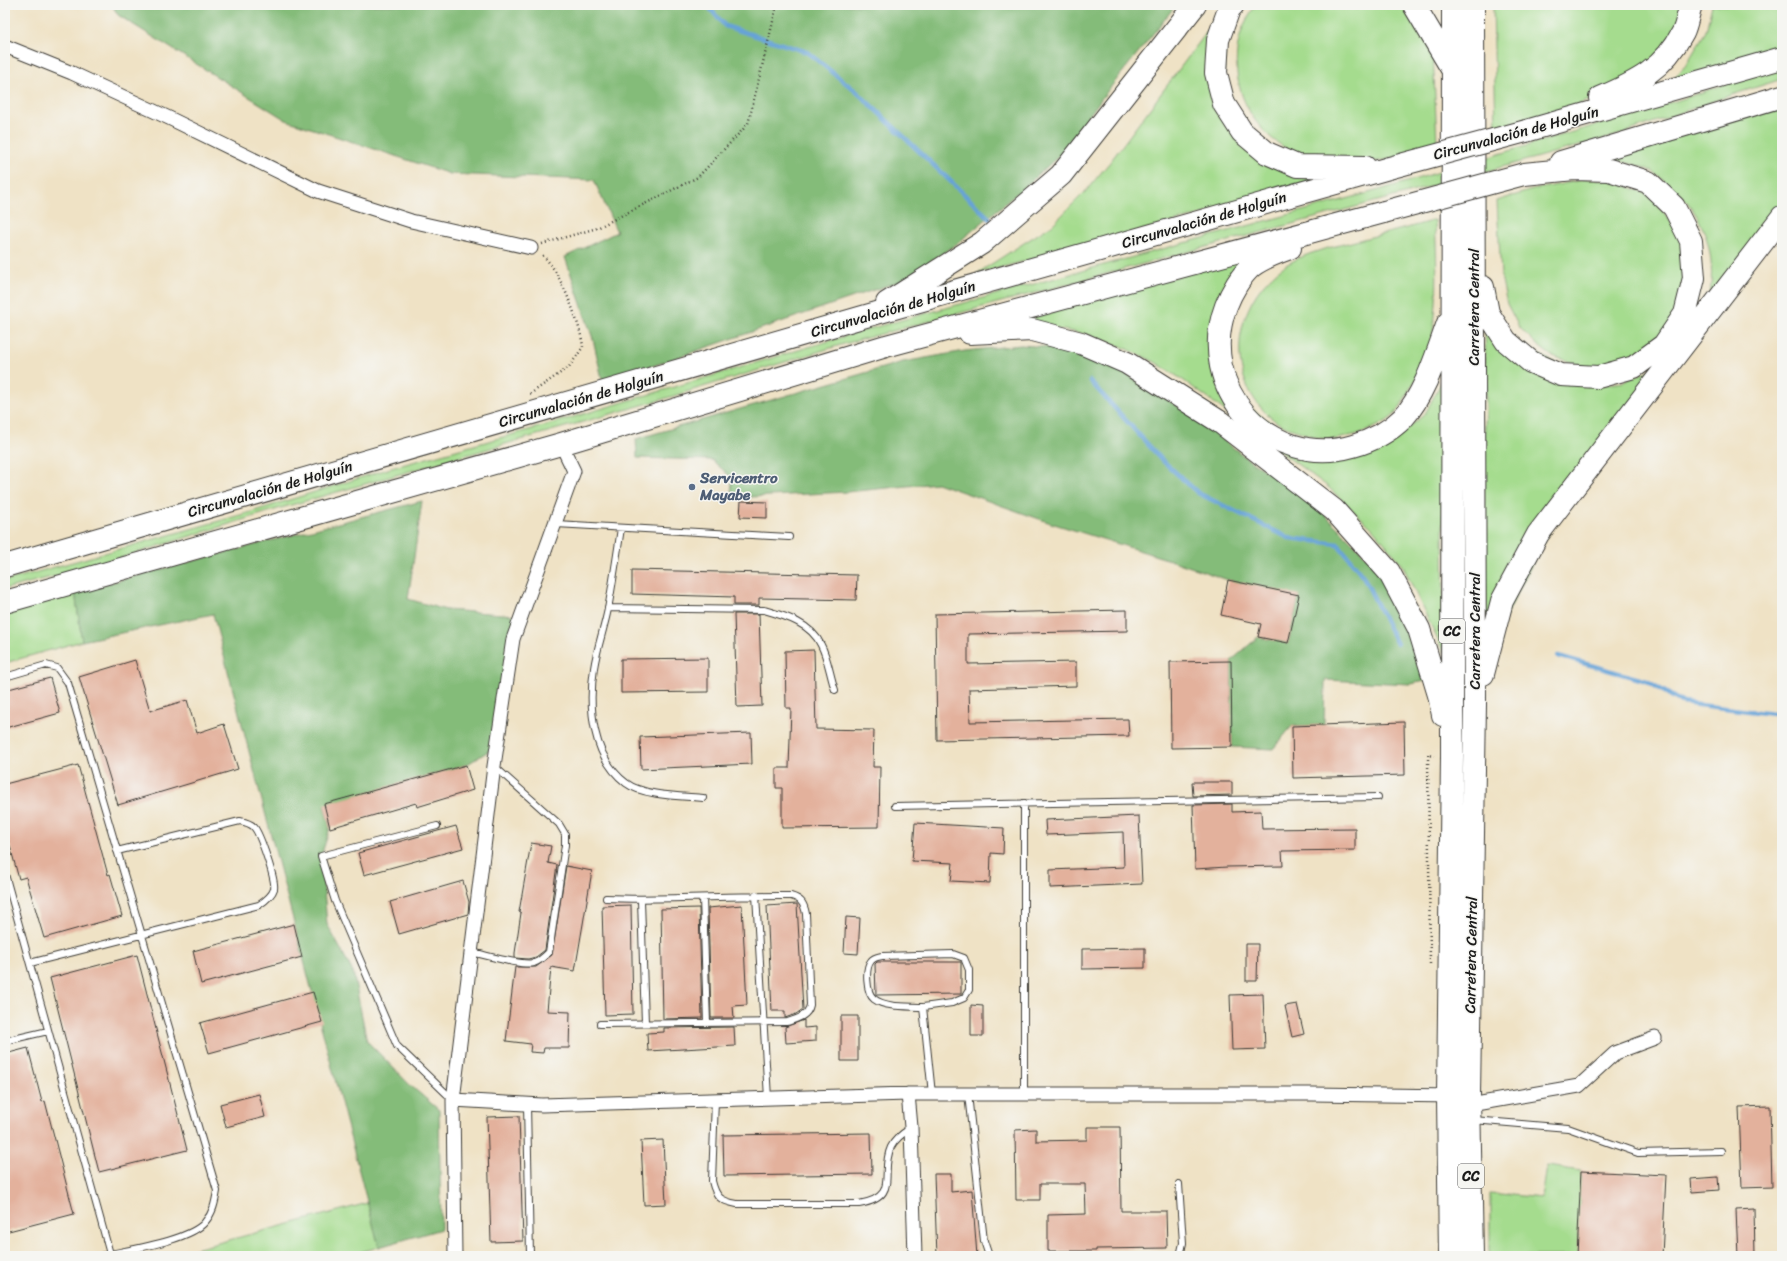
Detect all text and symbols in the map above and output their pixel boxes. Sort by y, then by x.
street label: Circunvalación de Holguín [1430,98,1602,168]
street label: Circunvalación de Holguín [1119,184,1289,256]
street label: Carretera Central [1461,248,1487,365]
street label: Circunvalación de Holguín [808,273,978,345]
street label: Circunvalación de Holguín [496,363,666,435]
street label: Circunvalación de Holguín [185,453,355,525]
place label: Servicentro Mayabe [699,465,778,508]
marker: Servicentro Mayabe [687,482,697,492]
street label: Carretera Central [1462,572,1488,689]
road number: CC [1439,619,1465,643]
street label: Carretera Central [1457,896,1485,1014]
road number: CC [1458,1164,1484,1188]

